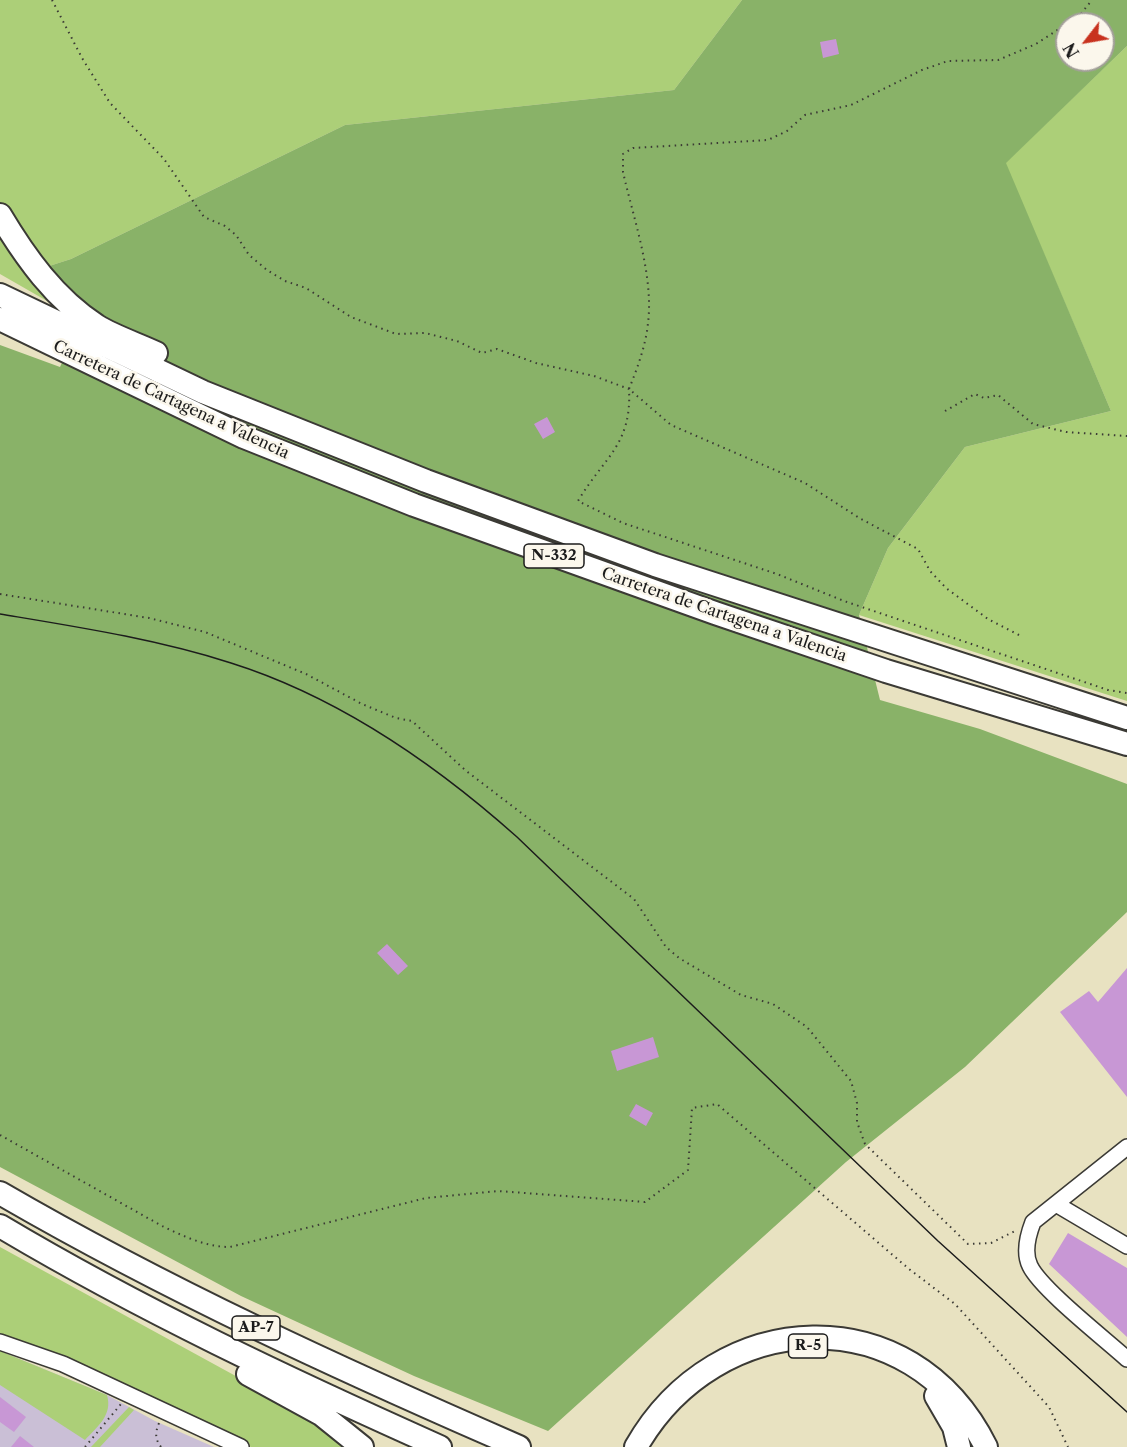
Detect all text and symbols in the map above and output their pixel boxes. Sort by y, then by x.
north arrow [1055,12,1115,72]
text: N [1059,39,1083,61]
street label: Carretera de Cartagena a Valencia [50,337,292,463]
road number: N-332 [524,544,584,568]
street label: Carretera de Cartagena a Valencia [599,564,849,666]
road number: AP-7 [232,1316,280,1340]
road number: R-5 [788,1334,828,1358]

